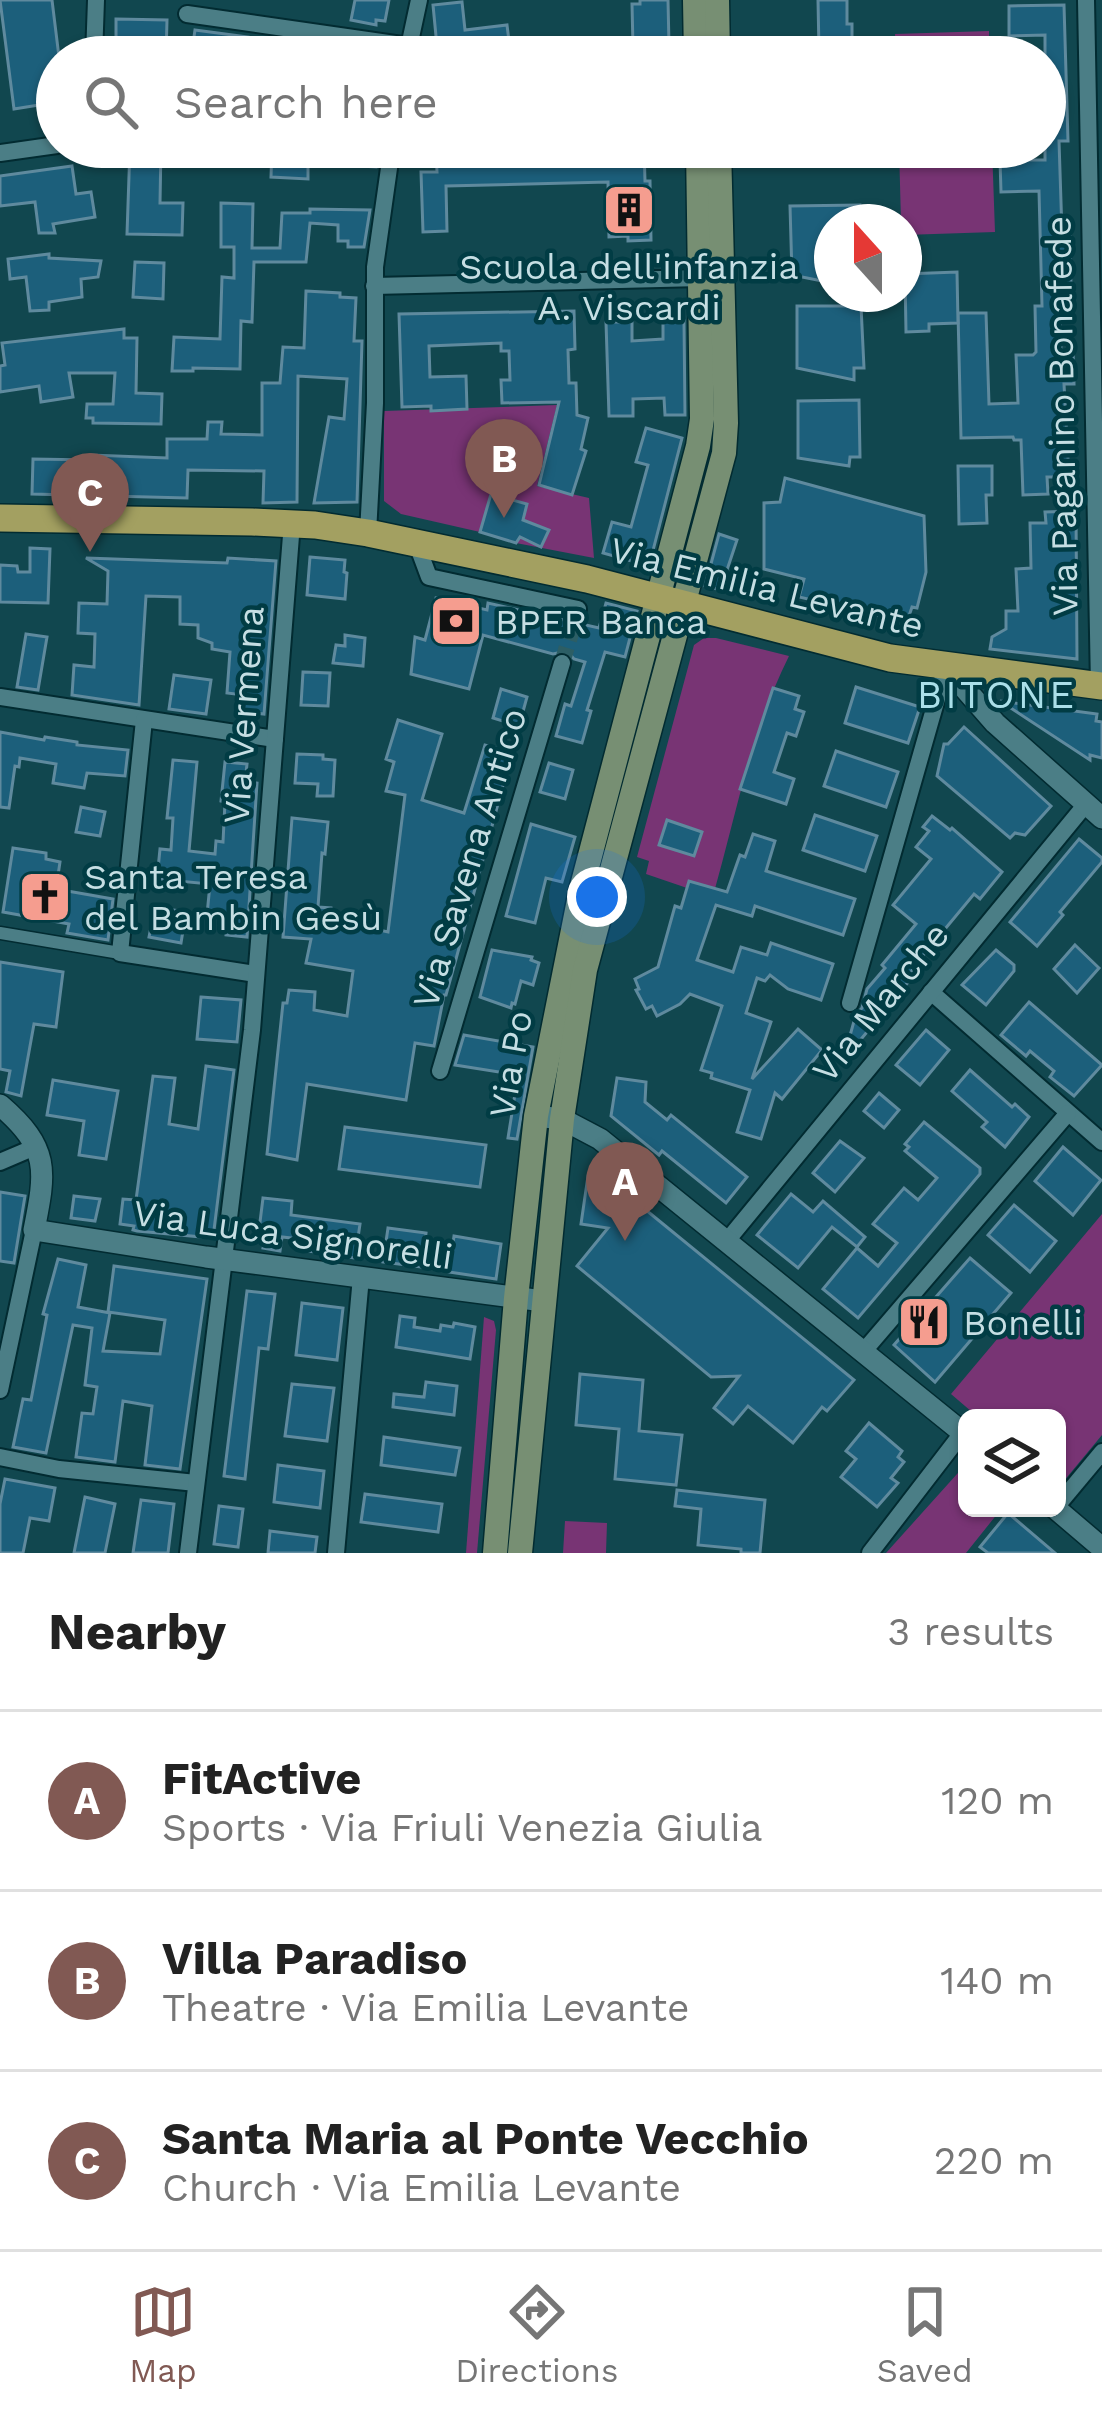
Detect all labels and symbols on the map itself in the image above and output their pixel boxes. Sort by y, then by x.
building icon: Scuola dell'infanzia A. Viscardi [601,182,657,238]
north arrow [814,204,922,312]
street label: Via Paganino Bonafede [1038,216,1086,616]
place label: Scuola dell'infanzia A. Viscardi [459,246,799,329]
pin: B [465,419,543,518]
pin: C [51,453,129,552]
street label: Via Emilia Levante [606,529,928,647]
bank icon: BPER Banca [428,593,484,649]
place label: BPER Banca [495,601,706,643]
street label: Via Vermena [215,605,273,825]
district label: BITONE [917,672,1077,717]
street label: Via Savena Antico [404,703,536,1013]
place label: Santa Teresa del Bambin Gesù [84,856,382,939]
your location [567,867,627,927]
church icon: Santa Teresa del Bambin Gesù [17,869,73,925]
street label: Via Marche [804,914,958,1091]
street label: Via Po [481,1007,541,1121]
pin: A [586,1142,664,1241]
street label: Via Luca Signorelli [130,1192,455,1278]
restaurant icon: Bonelli [896,1294,952,1350]
place label: Bonelli [963,1302,1083,1344]

